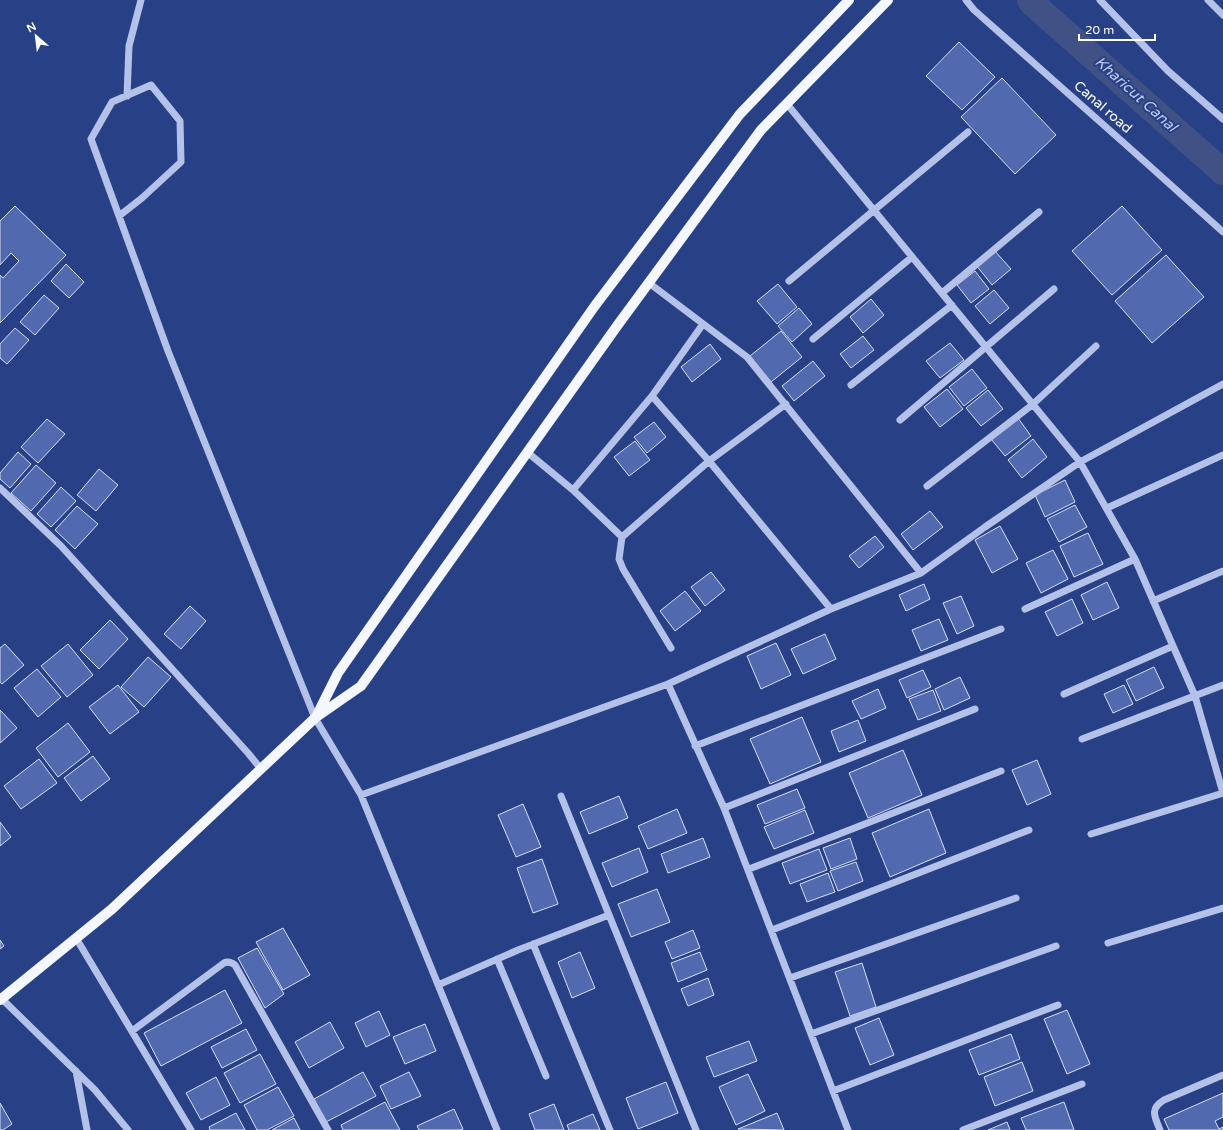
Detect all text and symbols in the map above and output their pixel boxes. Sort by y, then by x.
north arrow [16,16,56,56]
scale bar [1079,16,1155,42]
text: N [25,20,38,35]
text: 20 m [1085,23,1114,37]
water label: Kharicut Canal [1091,53,1182,137]
street label: Canal road [1070,77,1136,137]

